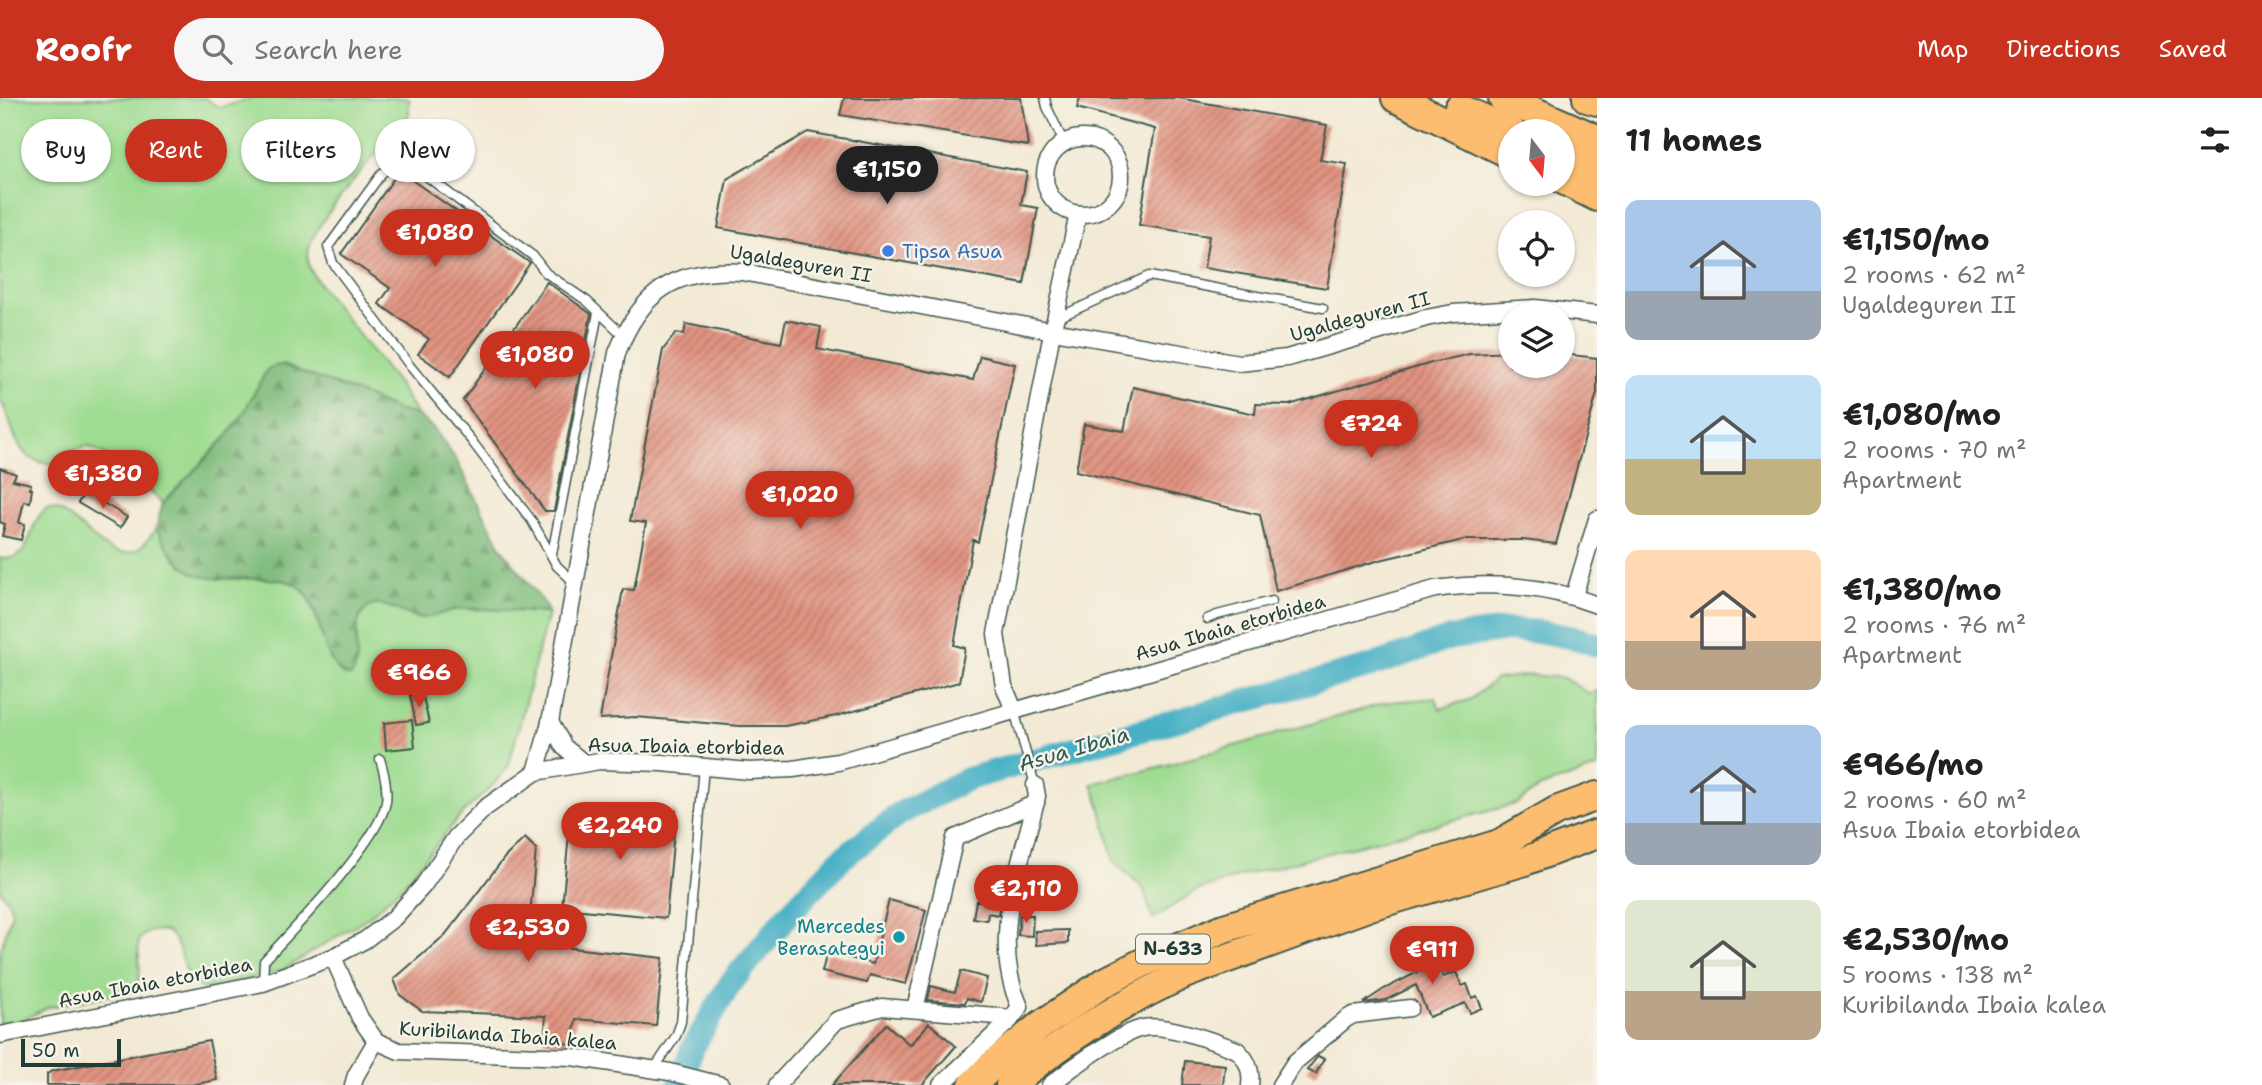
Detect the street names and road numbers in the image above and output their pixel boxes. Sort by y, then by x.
street label: Ugaldeguren II [728,239,874,288]
street label: Ugaldeguren II [1287,286,1433,347]
street label: Asua Ibaia etorbidea [1132,588,1328,667]
street label: Asua Ibaia etorbidea [587,732,785,761]
road number: N-633 [1136,934,1210,964]
street label: Asua Ibaia etorbidea [56,951,254,1014]
street label: Kuribilanda Ibaia kalea [398,1015,618,1056]

